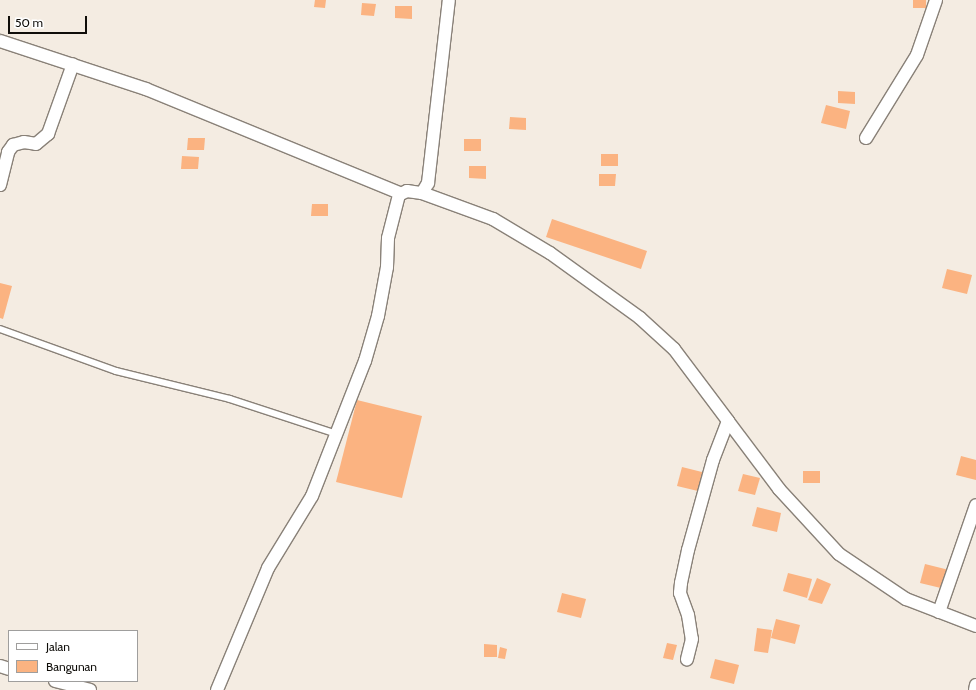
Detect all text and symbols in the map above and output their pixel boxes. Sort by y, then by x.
scale bar [10,8,89,34]
text: 50 m [15,15,43,30]
legend [8,630,138,682]
text: Jalan [46,639,70,654]
text: Bangunan [46,659,97,674]

